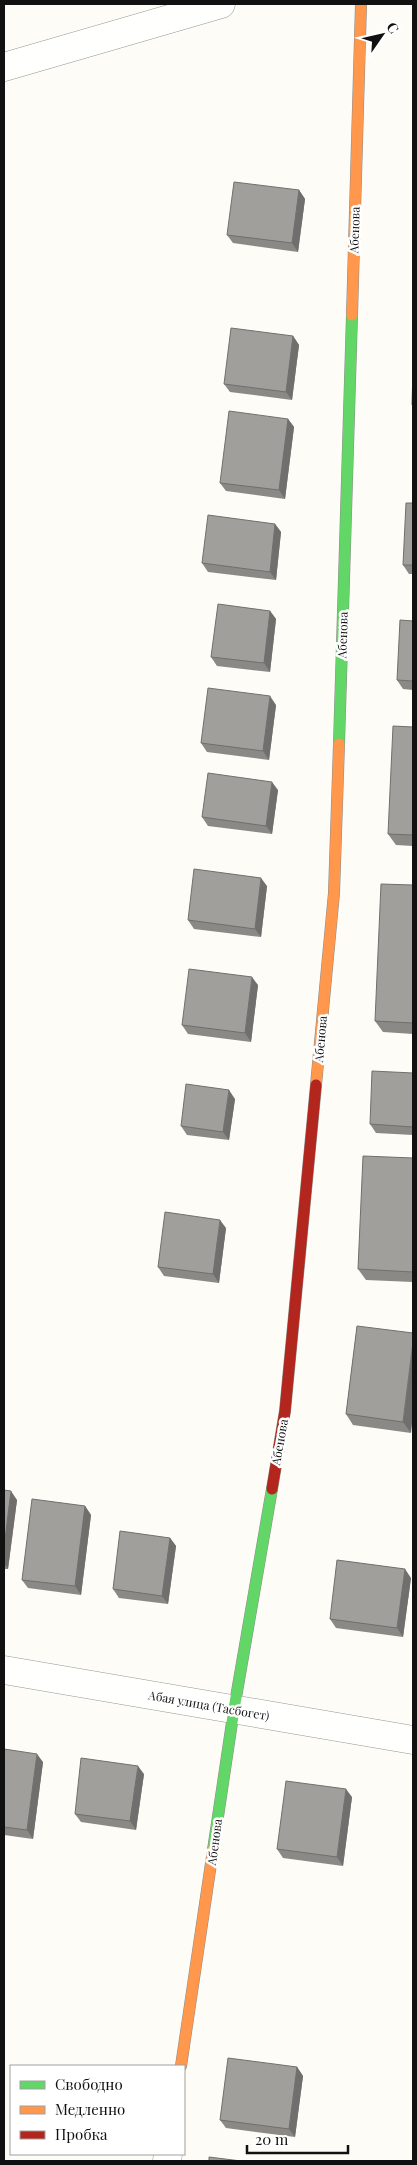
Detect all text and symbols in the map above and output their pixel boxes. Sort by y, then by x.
north arrow [357,10,407,60]
text: С [383,18,404,37]
street label: Абенова [345,206,363,255]
street label: Абенова [333,611,351,660]
street label: Абенова [310,1015,330,1064]
street label: Абенова [267,1418,291,1467]
street label: Абая улица (Тасбогет) [146,1686,271,1724]
street label: Абенова [203,1818,225,1867]
legend [10,2065,185,2155]
text: Свободно [55,2074,123,2094]
text: Медленно [55,2099,125,2119]
scale bar [247,2122,348,2154]
text: Пробка [55,2124,108,2144]
text: 20 m [255,2129,289,2149]

